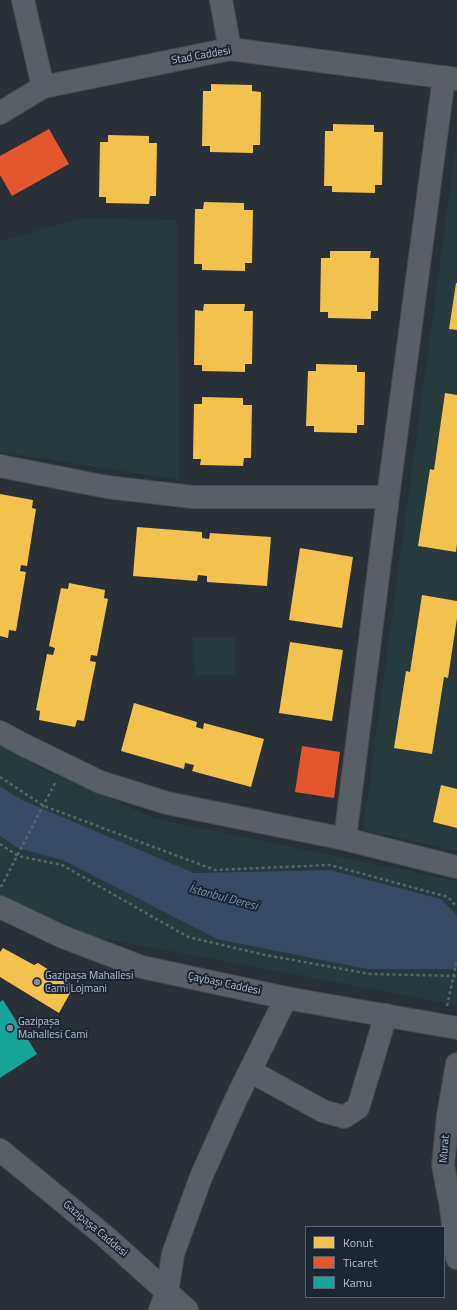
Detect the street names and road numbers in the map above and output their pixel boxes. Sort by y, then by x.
street label: Stad Caddesi [170,44,232,68]
street label: Çaybaşı Caddesi [186,970,262,998]
street label: Murat [437,1134,453,1164]
street label: Gazipaşa Caddesi [60,1198,130,1260]

